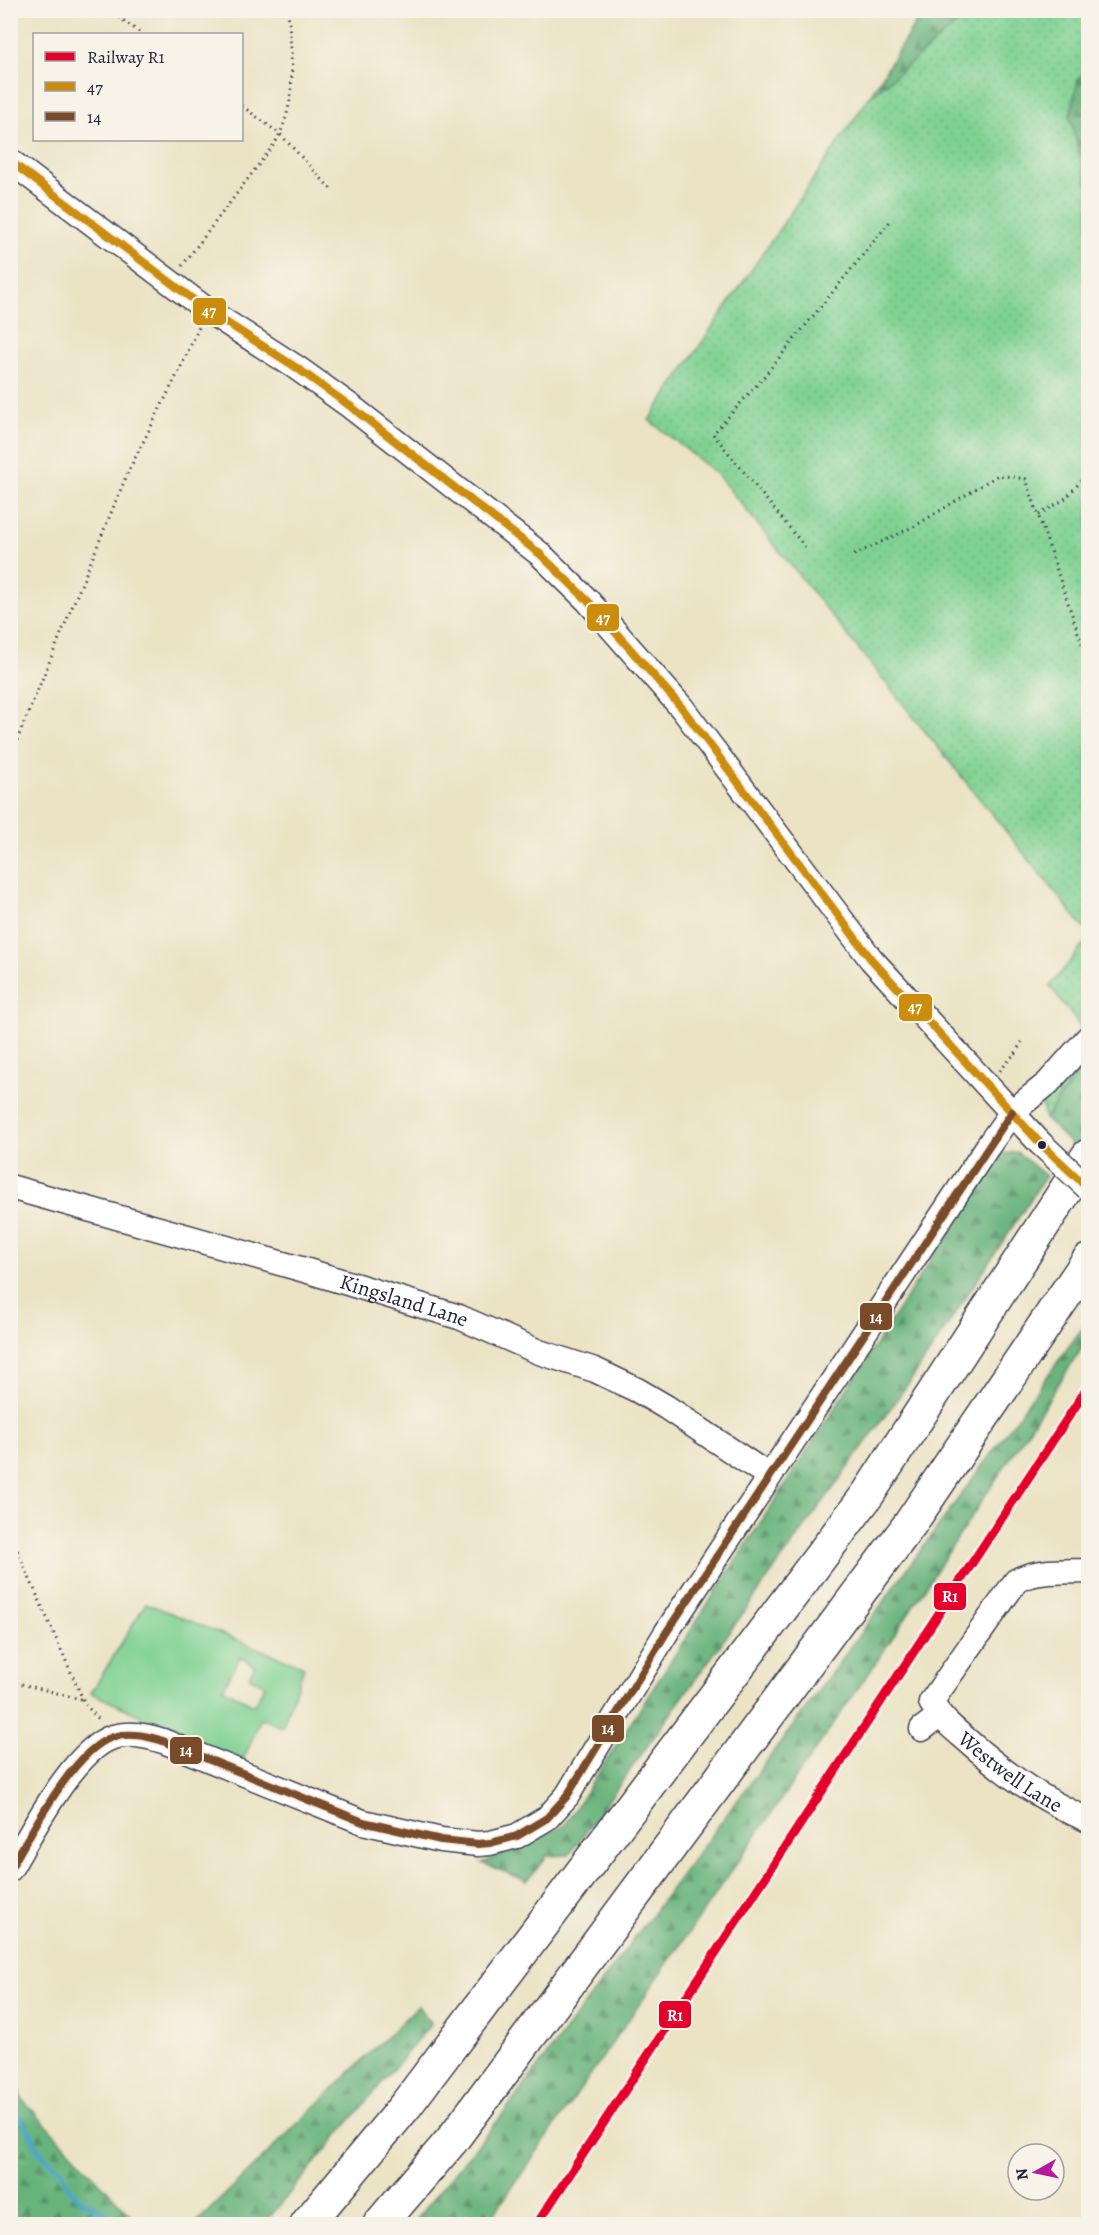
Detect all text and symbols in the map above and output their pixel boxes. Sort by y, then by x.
legend [33,33,243,141]
text: Railway R1 [87,45,165,69]
text: 47 [87,75,103,99]
text: 14 [87,105,101,129]
line badge: 47 [192,297,227,326]
text: 47 [202,301,216,323]
line badge: 47 [586,603,620,632]
text: 47 [596,608,610,630]
line badge: 47 [898,993,933,1022]
text: 47 [908,997,922,1019]
unlabelled marker [1036,1139,1048,1151]
street label: Kingsland Lane [336,1267,473,1333]
line badge: 14 [859,1302,893,1331]
text: 14 [869,1307,883,1329]
line badge: R1 [933,1582,967,1611]
text: R1 [942,1586,958,1608]
line badge: 14 [591,1714,625,1743]
text: 14 [601,1718,615,1740]
street label: Westwell Lane [951,1724,1067,1819]
line badge: 14 [169,1736,203,1765]
text: 14 [179,1740,193,1762]
line badge: R1 [658,2000,692,2029]
text: R1 [667,2005,683,2027]
north arrow [1006,2142,1066,2202]
text: N [1010,2166,1034,2182]

